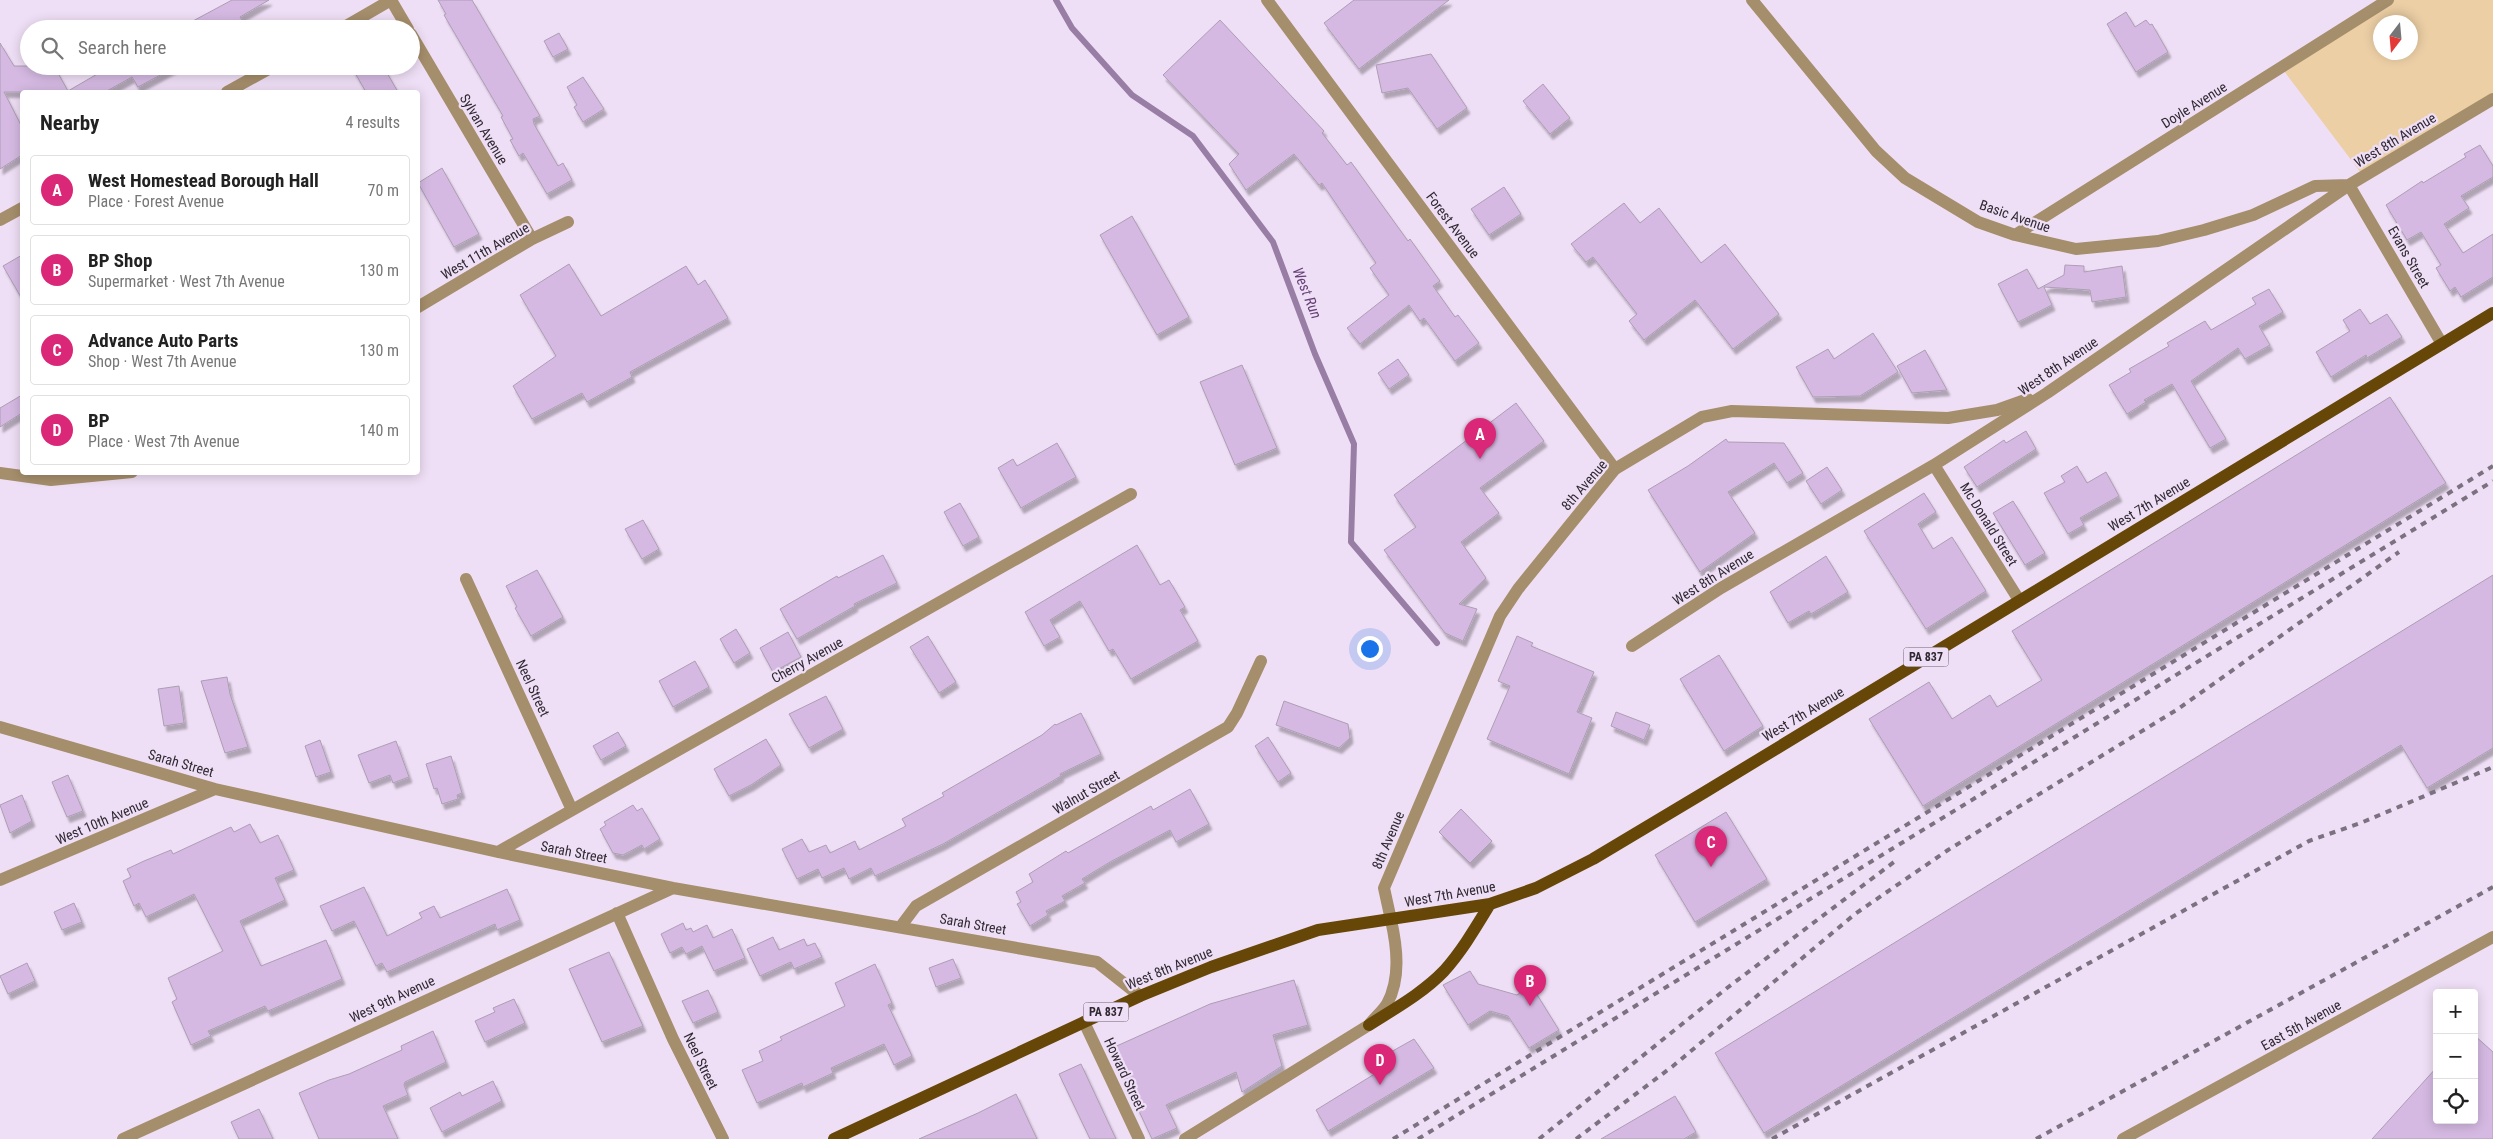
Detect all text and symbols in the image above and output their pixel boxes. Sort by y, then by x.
north arrow [2373,15,2418,60]
search box [20,20,420,75]
icon: search [38,34,66,62]
text: Search here [78,36,166,59]
street label: Doyle Avenue [2158,78,2230,131]
street label: Sylvan Avenue [457,91,511,167]
street label: West 8th Avenue [2351,109,2439,171]
text: Nearby [40,111,99,135]
text: 4 results [345,113,400,132]
text: West Homestead Borough Hall [88,169,319,192]
text: A [52,181,62,200]
text: 70 m [367,181,399,200]
street label: Forest Avenue [1423,189,1483,261]
text: Place · Forest Avenue [88,192,224,211]
street label: Basic Avenue [1977,196,2053,236]
street label: West 11th Avenue [438,219,532,283]
street label: Evans Street [2385,223,2433,291]
text: BP Shop [88,249,152,272]
text: B [53,261,61,280]
text: 130 m [360,261,399,280]
water label: West Run [1289,265,1325,321]
text: Supermarket · West 7th Avenue [88,272,285,291]
text: Advance Auto Parts [88,329,239,352]
street label: West 8th Avenue [2015,333,2101,398]
text: C [52,341,62,360]
text: 130 m [360,341,399,360]
text: Shop · West 7th Avenue [88,352,236,371]
text: BP [88,409,109,432]
pin: A [1464,418,1496,459]
text: D [52,421,62,440]
text: 140 m [360,421,399,440]
text: Place · West 7th Avenue [88,432,240,451]
street label: 8th Avenue [1558,456,1610,513]
street label: West 7th Avenue [2105,473,2193,535]
street label: Mc Donald Street [1957,480,2021,568]
street label: West 8th Avenue [1670,546,1757,608]
street label: Cherry Avenue [768,634,846,686]
your location [1357,636,1383,662]
road number: PA 837 [1904,648,1948,666]
street label: Neel Street [513,657,553,719]
street label: West 7th Avenue [1759,683,1847,745]
street label: Sarah Street [146,746,216,780]
street label: Walnut Street [1050,767,1122,817]
street label: West 10th Avenue [53,794,151,848]
street label: 8th Avenue [1369,808,1408,871]
pin: C [1695,826,1727,867]
street label: Sarah Street [539,838,609,866]
street label: West 7th Avenue [1403,878,1497,910]
street label: Sarah Street [938,910,1008,938]
street label: West 8th Avenue [1123,943,1215,993]
pin: B [1514,965,1546,1006]
street label: West 9th Avenue [347,972,438,1026]
map controls [2433,989,2478,1124]
button: + [2433,989,2478,1034]
street label: East 5th Avenue [2258,996,2344,1054]
road number: PA 837 [1084,1002,1128,1022]
street label: Neel Street [680,1030,722,1092]
button: − [2433,1034,2478,1079]
street label: Howard Street [1101,1035,1149,1113]
pin: D [1364,1044,1396,1085]
button: locate [2433,1079,2478,1124]

